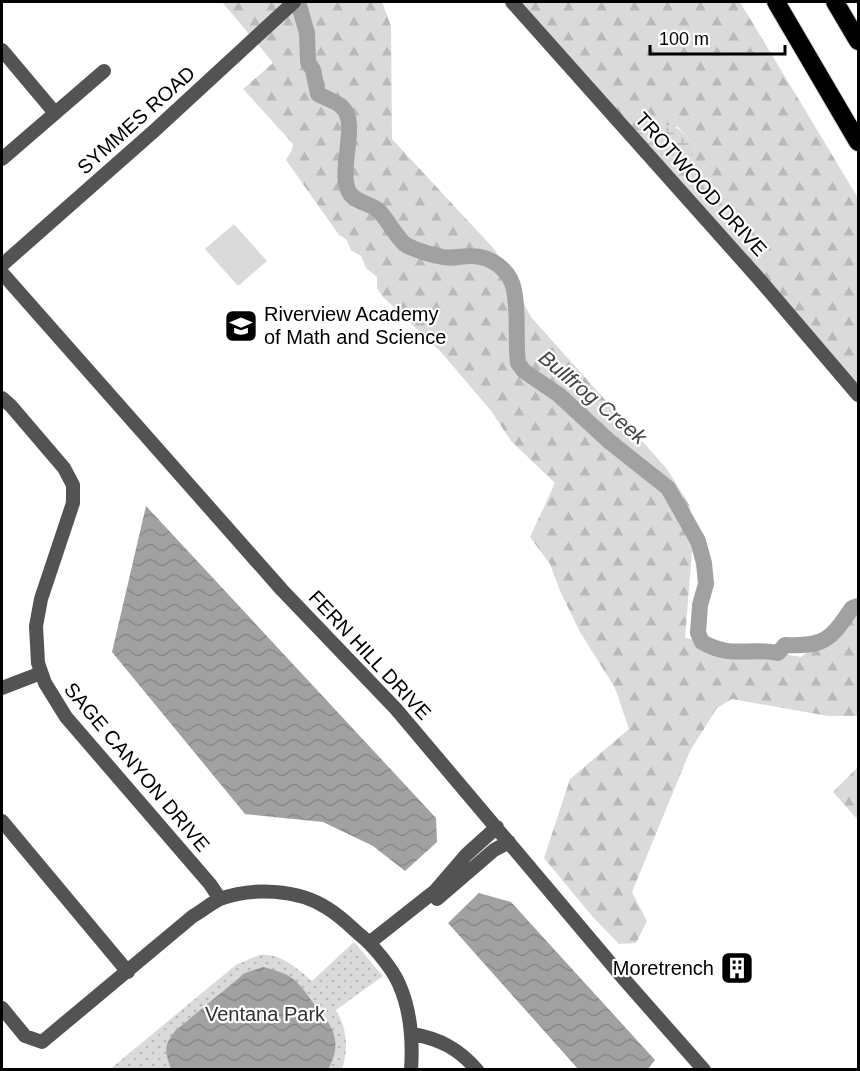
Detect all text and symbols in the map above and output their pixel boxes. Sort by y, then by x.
scale bar [650,18,785,56]
text: 100 m [659,29,709,49]
street label: SYMMES ROAD [73,62,199,178]
street label: TROTWOOD DRIVE [631,108,771,260]
place label: Riverview Academy of Math and Science [264,303,446,348]
school or university icon: Riverview Academy of Math and Science [223,308,259,344]
water label: Bullfrog Creek [535,345,653,450]
street label: FERN HILL DRIVE [305,586,435,724]
street label: SAGE CANYON DRIVE [60,678,214,856]
building icon: Moretrench [719,950,755,986]
place label: Moretrench [613,957,714,979]
park label: Ventana Park [205,1003,326,1025]

